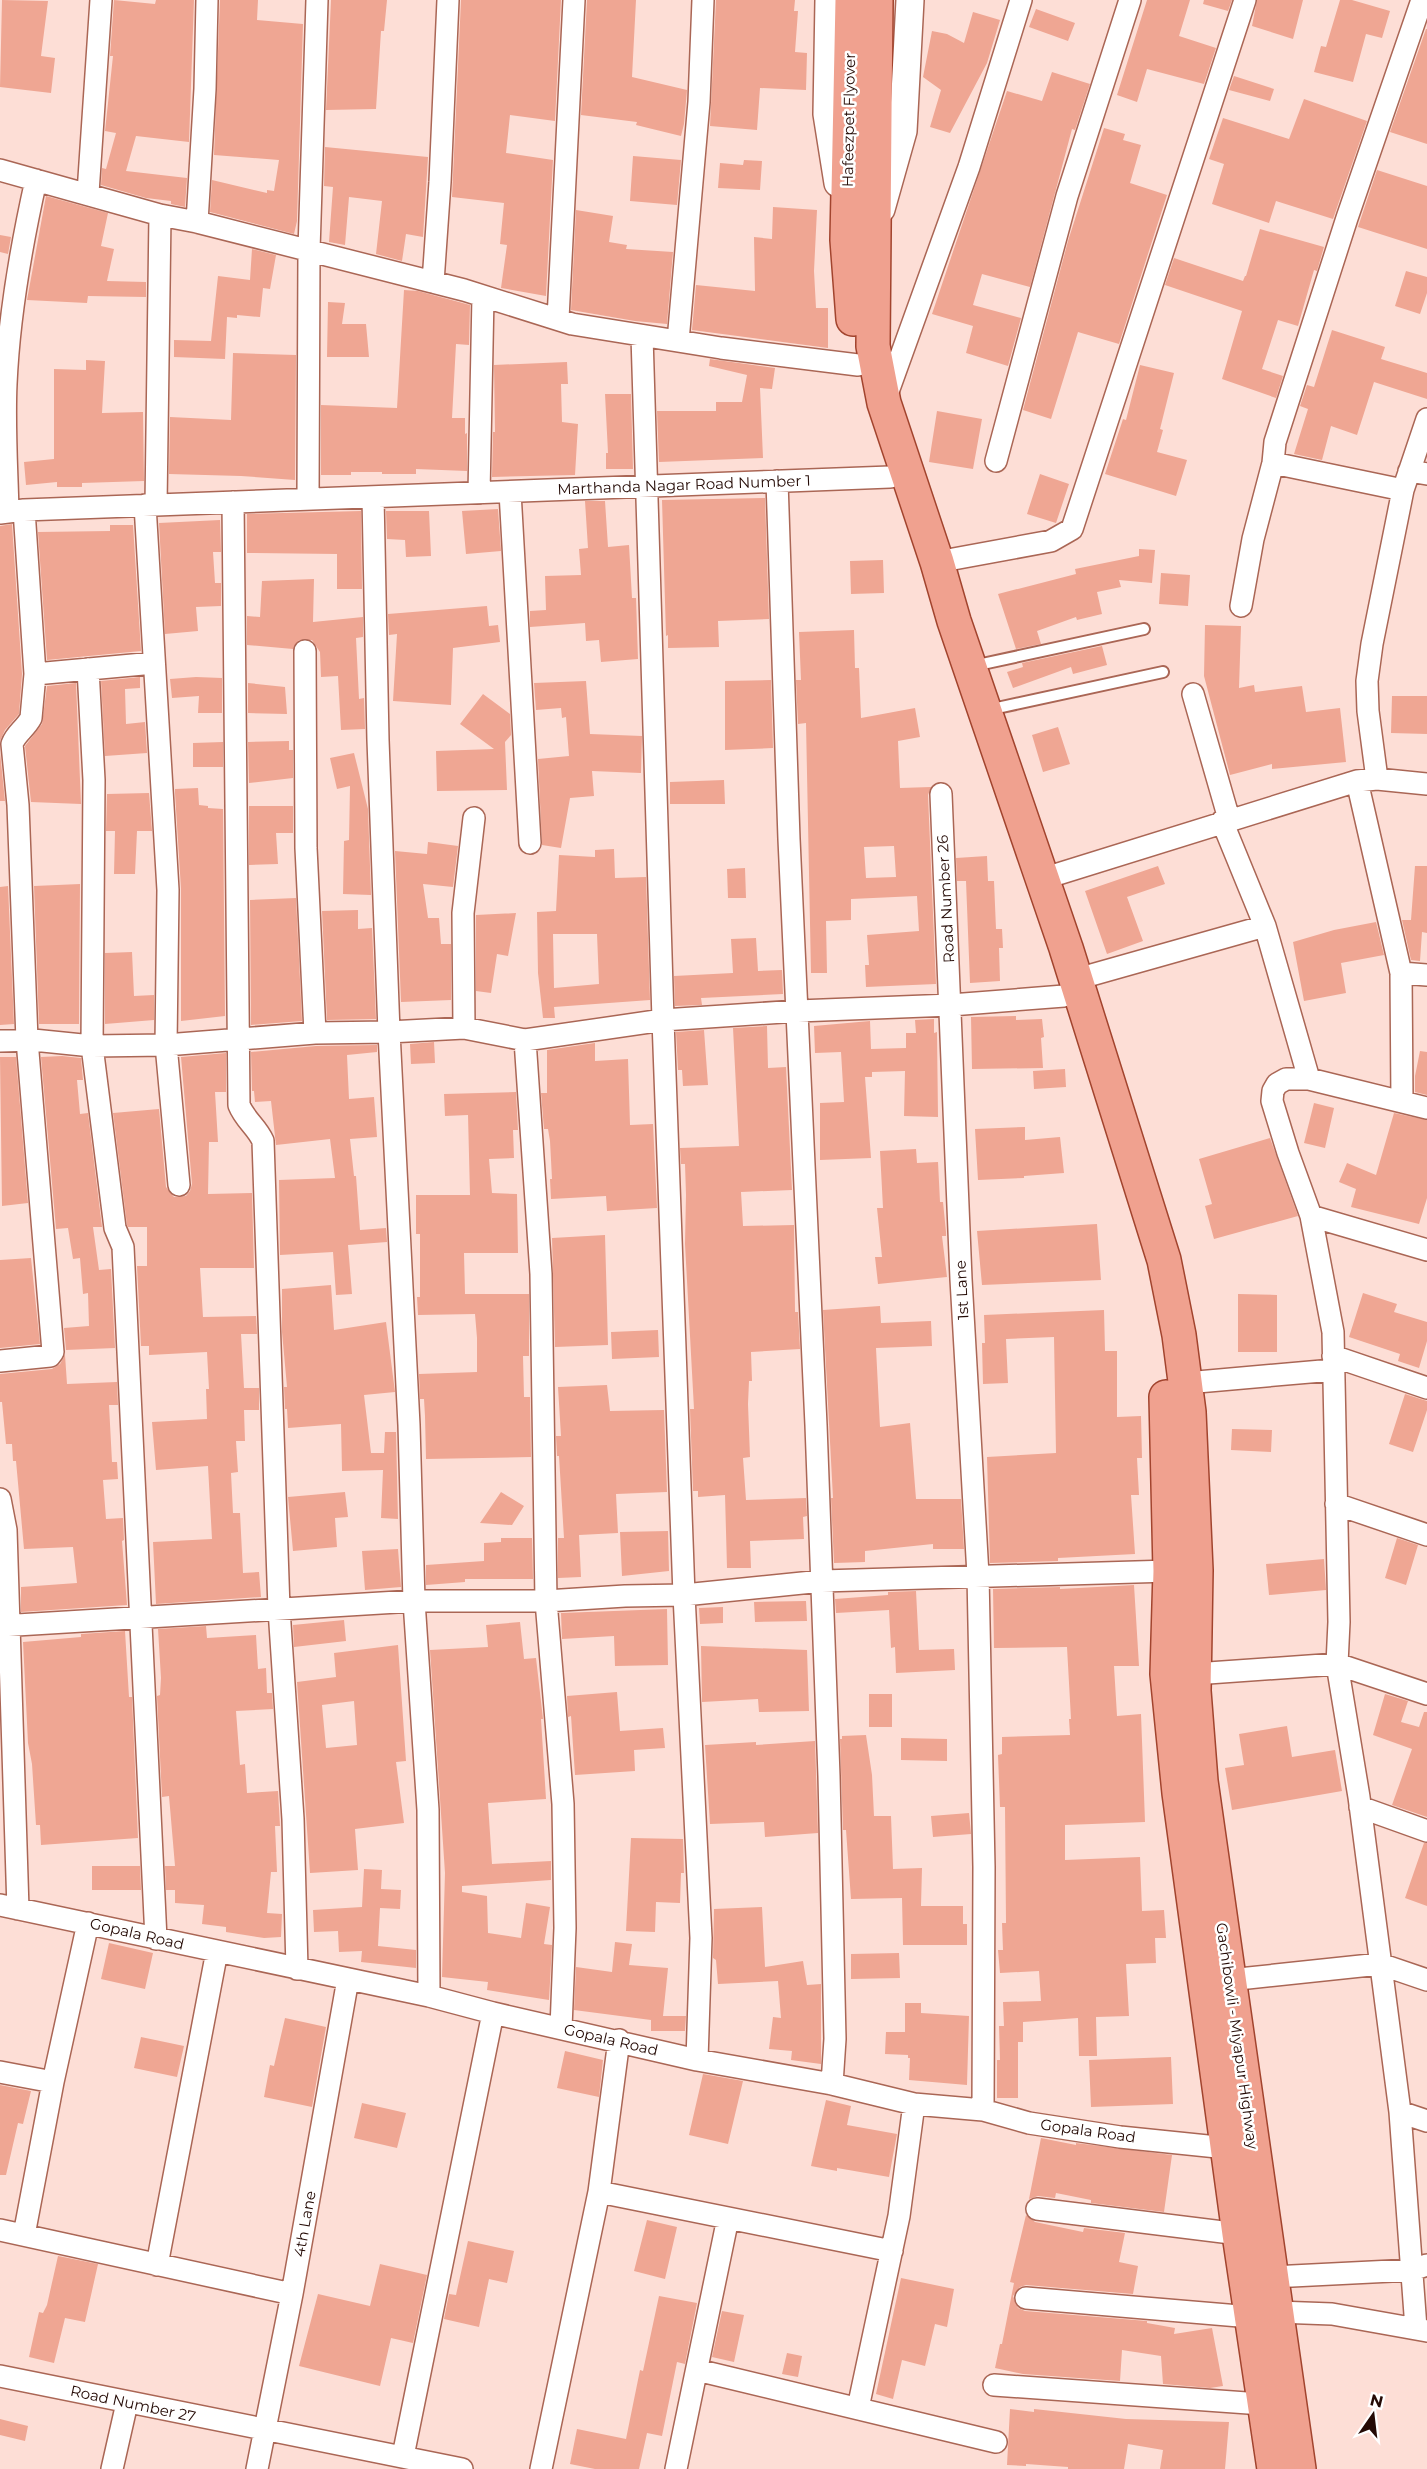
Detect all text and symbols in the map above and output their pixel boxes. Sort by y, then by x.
street label: Hafeezpet Flyover [838,53,859,187]
street label: Marthanda Nagar Road Number 1 [557,471,811,498]
street label: Road Number 26 [933,835,958,964]
street label: 1st Lane [950,1260,973,1320]
street label: Gopala Road [88,1913,186,1954]
street label: Gachibowli - Miyapur Highway [1212,1922,1263,2151]
street label: Gopala Road [562,2019,660,2060]
street label: Gopala Road [1039,2114,1137,2147]
street label: 4th Lane [289,2189,320,2259]
street label: Road Number 27 [69,2381,198,2426]
north arrow [1343,2385,1403,2445]
text: N [1368,2390,1385,2412]

